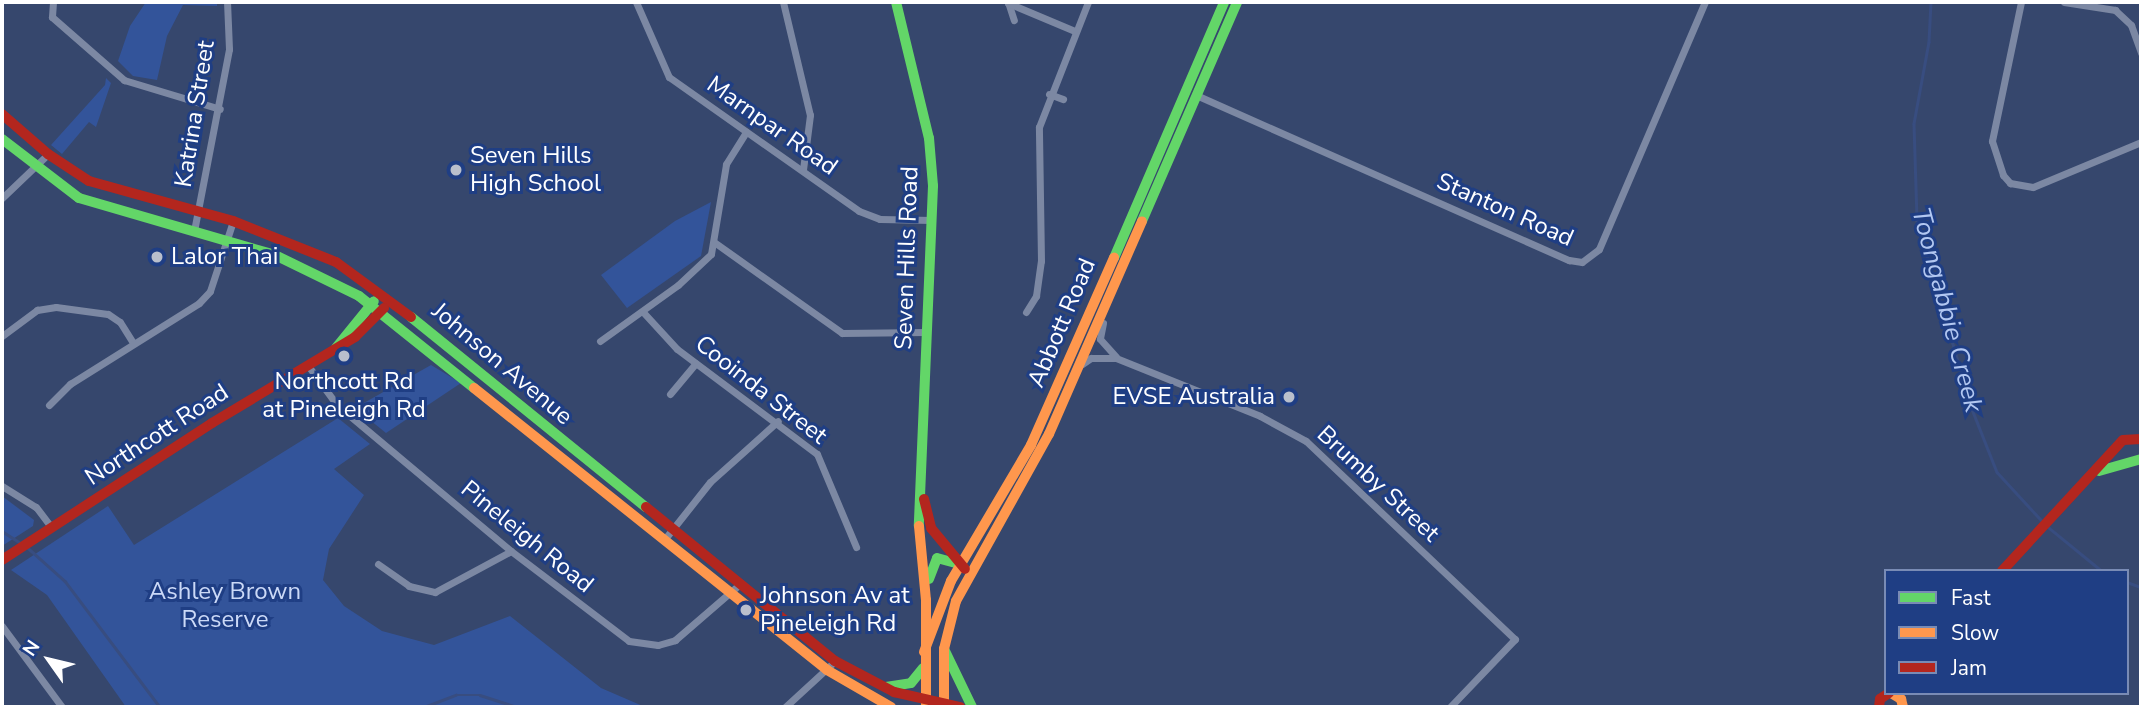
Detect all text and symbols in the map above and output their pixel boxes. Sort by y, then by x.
street label: Katrina Street [169,39,221,189]
street label: Marnpar Road [701,70,843,182]
place label: Seven Hills High School [470,142,601,198]
marker: Seven Hills High School [448,162,464,178]
street label: Seven Hills Road [889,166,925,350]
street label: Stanton Road [1432,167,1578,253]
water label: Toongabbie Creek [1905,204,1989,416]
place label: Lalor Thai [171,243,278,271]
marker: Lalor Thai [149,249,165,265]
street label: Abbott Road [1022,254,1102,392]
street label: Johnson Avenue [426,297,578,431]
street label: Cooinda Street [689,330,833,450]
marker: Northcott Rd at Pineleigh Rd [336,348,352,364]
place label: Northcott Rd at Pineleigh Rd [262,368,426,424]
street label: Northcott Road [80,378,234,492]
place label: EVSE Australia [1113,383,1275,411]
marker: EVSE Australia [1281,389,1297,405]
street label: Brumby Street [1311,420,1445,548]
street label: Pineleigh Road [455,475,599,599]
legend [1884,569,2129,695]
park label: Ashley Brown Reserve [149,578,301,634]
place label: Johnson Av at Pineleigh Rd [760,582,910,638]
text: Fast [1951,584,1991,612]
marker: Johnson Av at Pineleigh Rd [738,602,754,618]
text: Slow [1951,619,1999,647]
north arrow [14,625,84,695]
text: N [17,635,46,661]
text: Jam [1951,654,1987,682]

